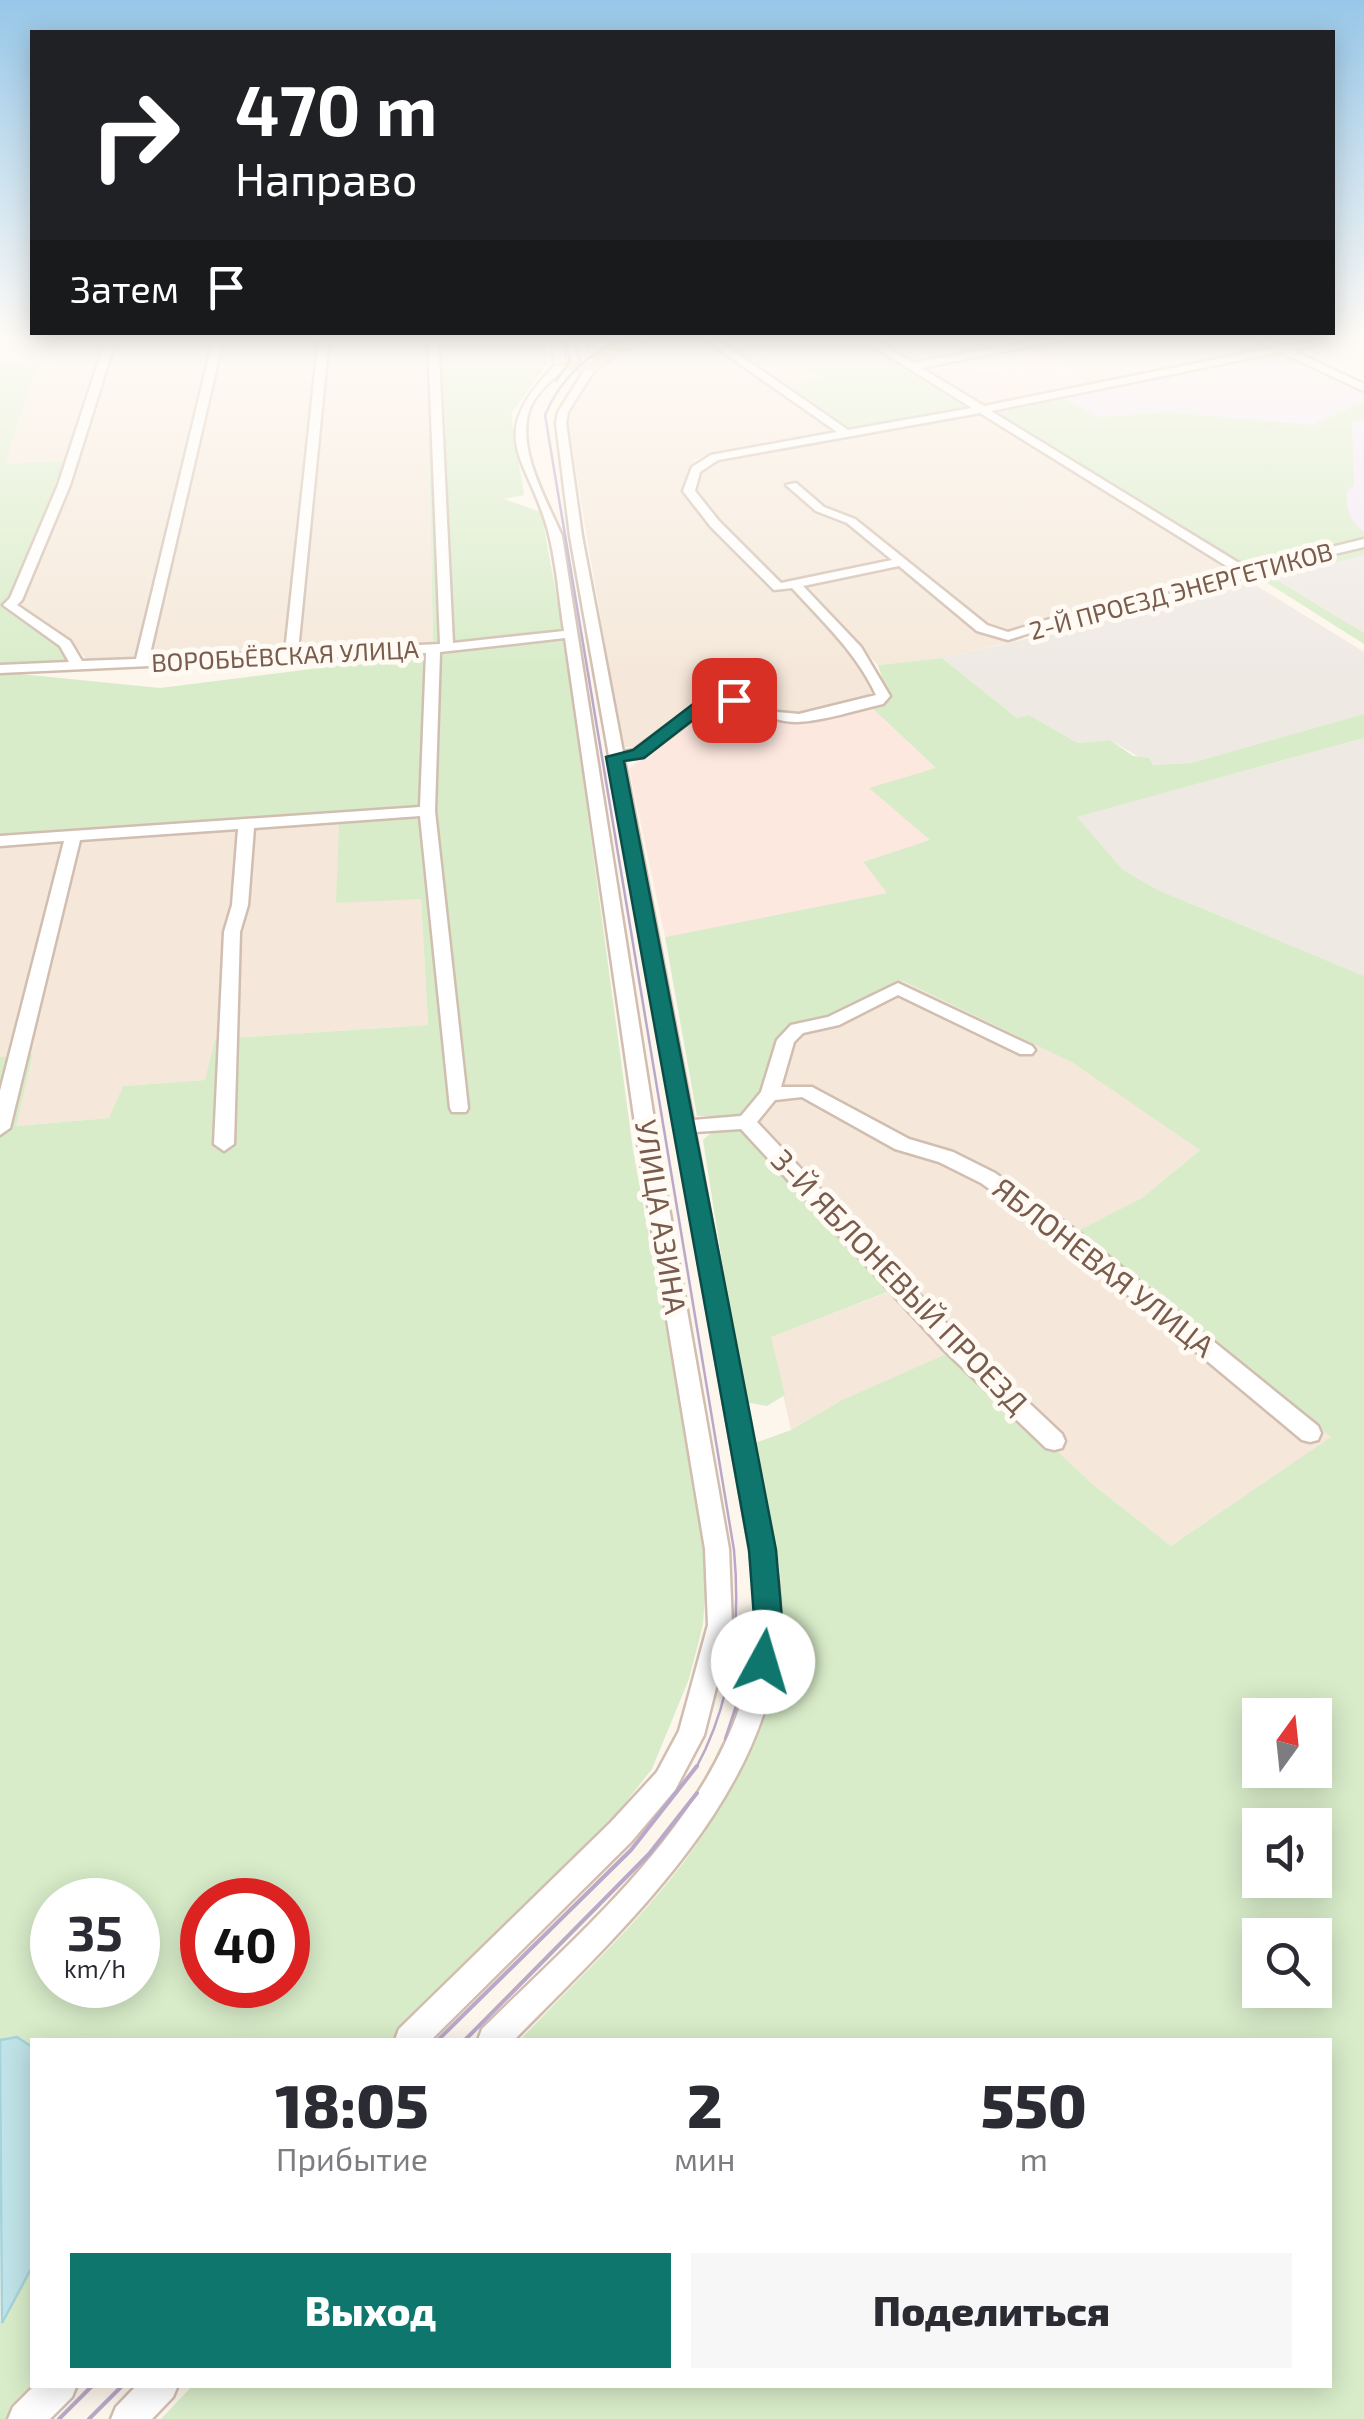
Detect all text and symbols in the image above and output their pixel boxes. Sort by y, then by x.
text: 470 m [235,66,438,150]
icon: right [70,70,200,200]
text: Направо [235,151,417,205]
icon: arrive [199,260,254,315]
text: Затем [70,265,179,311]
street label: 2-Й ПРОЕЗД ЭНЕРГЕТИКОВ [1026,535,1336,645]
street label: ВОРОБЬЁВСКАЯ УЛИЦА [150,633,420,677]
pin [692,658,777,743]
icon: arrive [707,673,762,728]
street label: УЛИЦА АЗИНА [629,1117,695,1317]
street label: 3-Й ЯБЛОНЕВЫЙ ПРОЕЗД [765,1141,1036,1420]
street label: ЯБЛОНЕВАЯ УЛИЦА [987,1169,1222,1364]
position arrow [711,1610,815,1714]
north arrow [1242,1698,1332,1788]
map controls [1242,1698,1332,2008]
button: sound [1242,1808,1332,1898]
speed limit sign: 40 [180,1878,310,2008]
text: 35 [67,1901,123,1961]
button: search [1242,1918,1332,2008]
text: km/h [64,1953,126,1983]
text: 18:05 [275,2068,429,2140]
text: 2 [687,2068,722,2140]
text: 550 [981,2068,1087,2140]
text: Прибытие [276,2139,428,2177]
text: мин [674,2139,735,2177]
text: m [1020,2139,1048,2177]
button: Выход [70,2253,671,2368]
button: Поделиться [691,2253,1292,2368]

